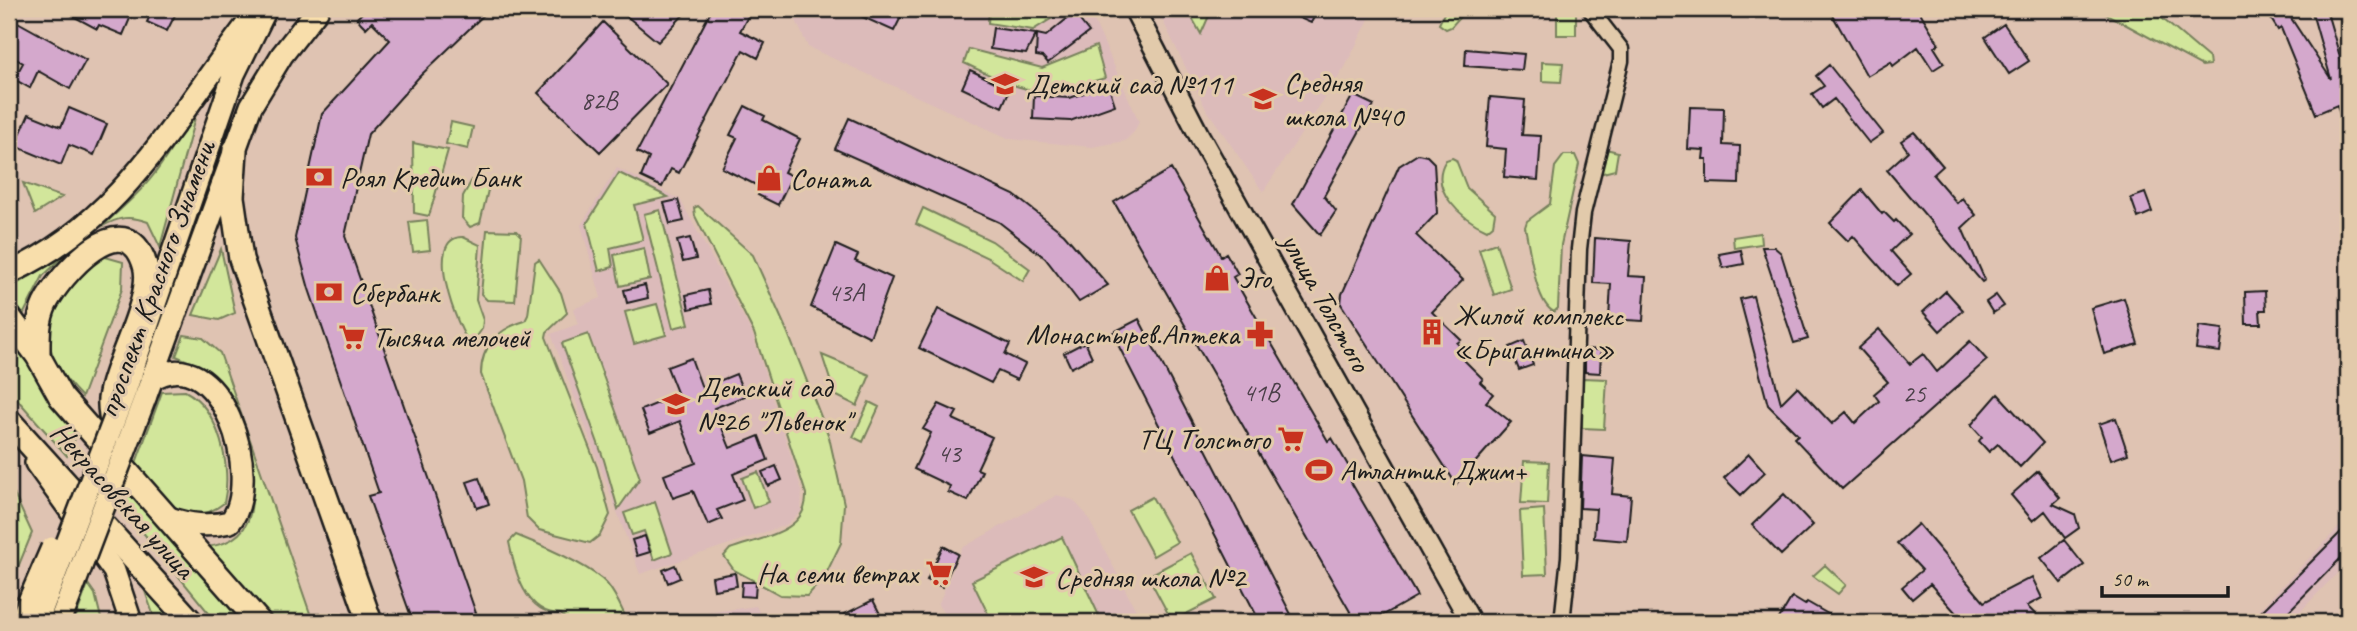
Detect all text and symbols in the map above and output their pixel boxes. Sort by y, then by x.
place label: Средняя школа №40 [1284,63,1406,135]
place label: Детский сад №111 [1026,65,1235,103]
school or university icon: Детский сад №111 [990,69,1020,99]
house number: 82В [581,84,619,117]
school or university icon: Средняя школа №40 [1248,84,1278,114]
street label: проспект Красного Знамени [88,134,224,423]
place label: Роял Кредит Банк [340,158,523,196]
place label: Соната [790,159,872,197]
bank icon: Роял Кредит Банк [304,162,334,192]
shop icon: Соната [754,163,784,193]
street label: улица Толстого [1271,224,1380,379]
place label: Эго [1238,259,1272,297]
shop icon: Эго [1202,263,1232,293]
place label: Сбербанк [350,273,441,311]
house number: 43А [828,276,866,309]
bank icon: Сбербанк [314,277,344,307]
place label: Жилой комплекс «Бригантина» [1453,296,1624,368]
place label: Монастырев.Аптека [1026,315,1241,353]
building icon: Жилой комплекс «Бригантина» [1417,317,1447,347]
place label: Тысяча мелочей [373,318,531,356]
pharmacy icon: Монастырев.Аптека [1245,319,1275,349]
supermarket icon: Тысяча мелочей [337,322,367,352]
place label: Детский сад №26 "Львенок" [697,368,856,440]
house number: 41В [1243,376,1281,409]
house number: 25 [1902,377,1927,410]
school or university icon: Детский сад №26 "Львенок" [661,389,691,419]
street label: Некрасовская улица [42,414,205,588]
place label: ТЦ Толстого [1138,420,1271,458]
supermarket icon: ТЦ Толстого [1276,424,1306,454]
house number: 43 [937,437,963,470]
place label: Атлантик Джим+ [1340,451,1528,489]
sports icon: Атлантик Джим+ [1304,455,1334,485]
place label: На семи ветрах [757,554,921,592]
scale bar [2102,554,2228,598]
supermarket icon: На семи ветрах [924,558,954,588]
place label: Средняя школа №2 [1055,558,1248,596]
school or university icon: Средняя школа №2 [1019,562,1049,592]
text: 50 m [2112,566,2150,592]

